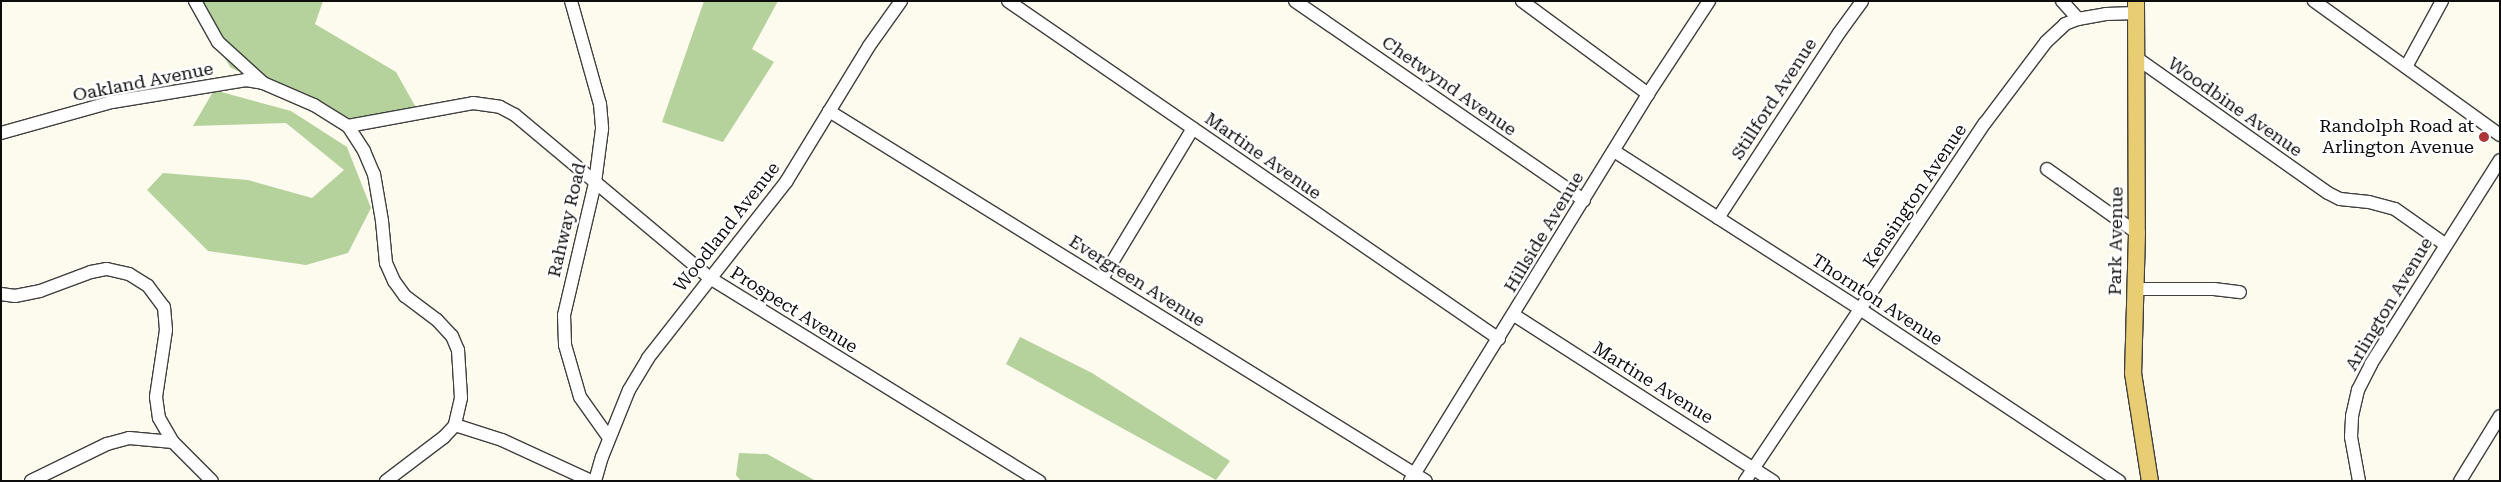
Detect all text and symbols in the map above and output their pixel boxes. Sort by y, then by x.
street label: Chetwynd Avenue [1377,31,1521,141]
street label: Stillford Avenue [1727,34,1821,164]
street label: Woodbine Avenue [2164,53,2306,161]
street label: Oakland Avenue [71,58,215,106]
street label: Martine Avenue [1201,108,1325,204]
place label: Randolph Road at Arlington Avenue [2319,116,2474,158]
street label: Kensington Avenue [1859,120,1971,272]
marker: Randolph Road at Arlington Avenue [2478,131,2490,143]
street label: Woodland Avenue [670,158,784,296]
street label: Rahway Road [543,161,591,279]
street label: Hillside Avenue [1500,168,1588,296]
street label: Park Avenue [2104,186,2128,296]
street label: Evergreen Avenue [1065,230,1209,332]
street label: Arlington Avenue [2341,233,2437,375]
street label: Thornton Avenue [1807,250,1947,350]
street label: Prospect Avenue [726,262,862,358]
street label: Martine Avenue [1589,337,1717,429]

